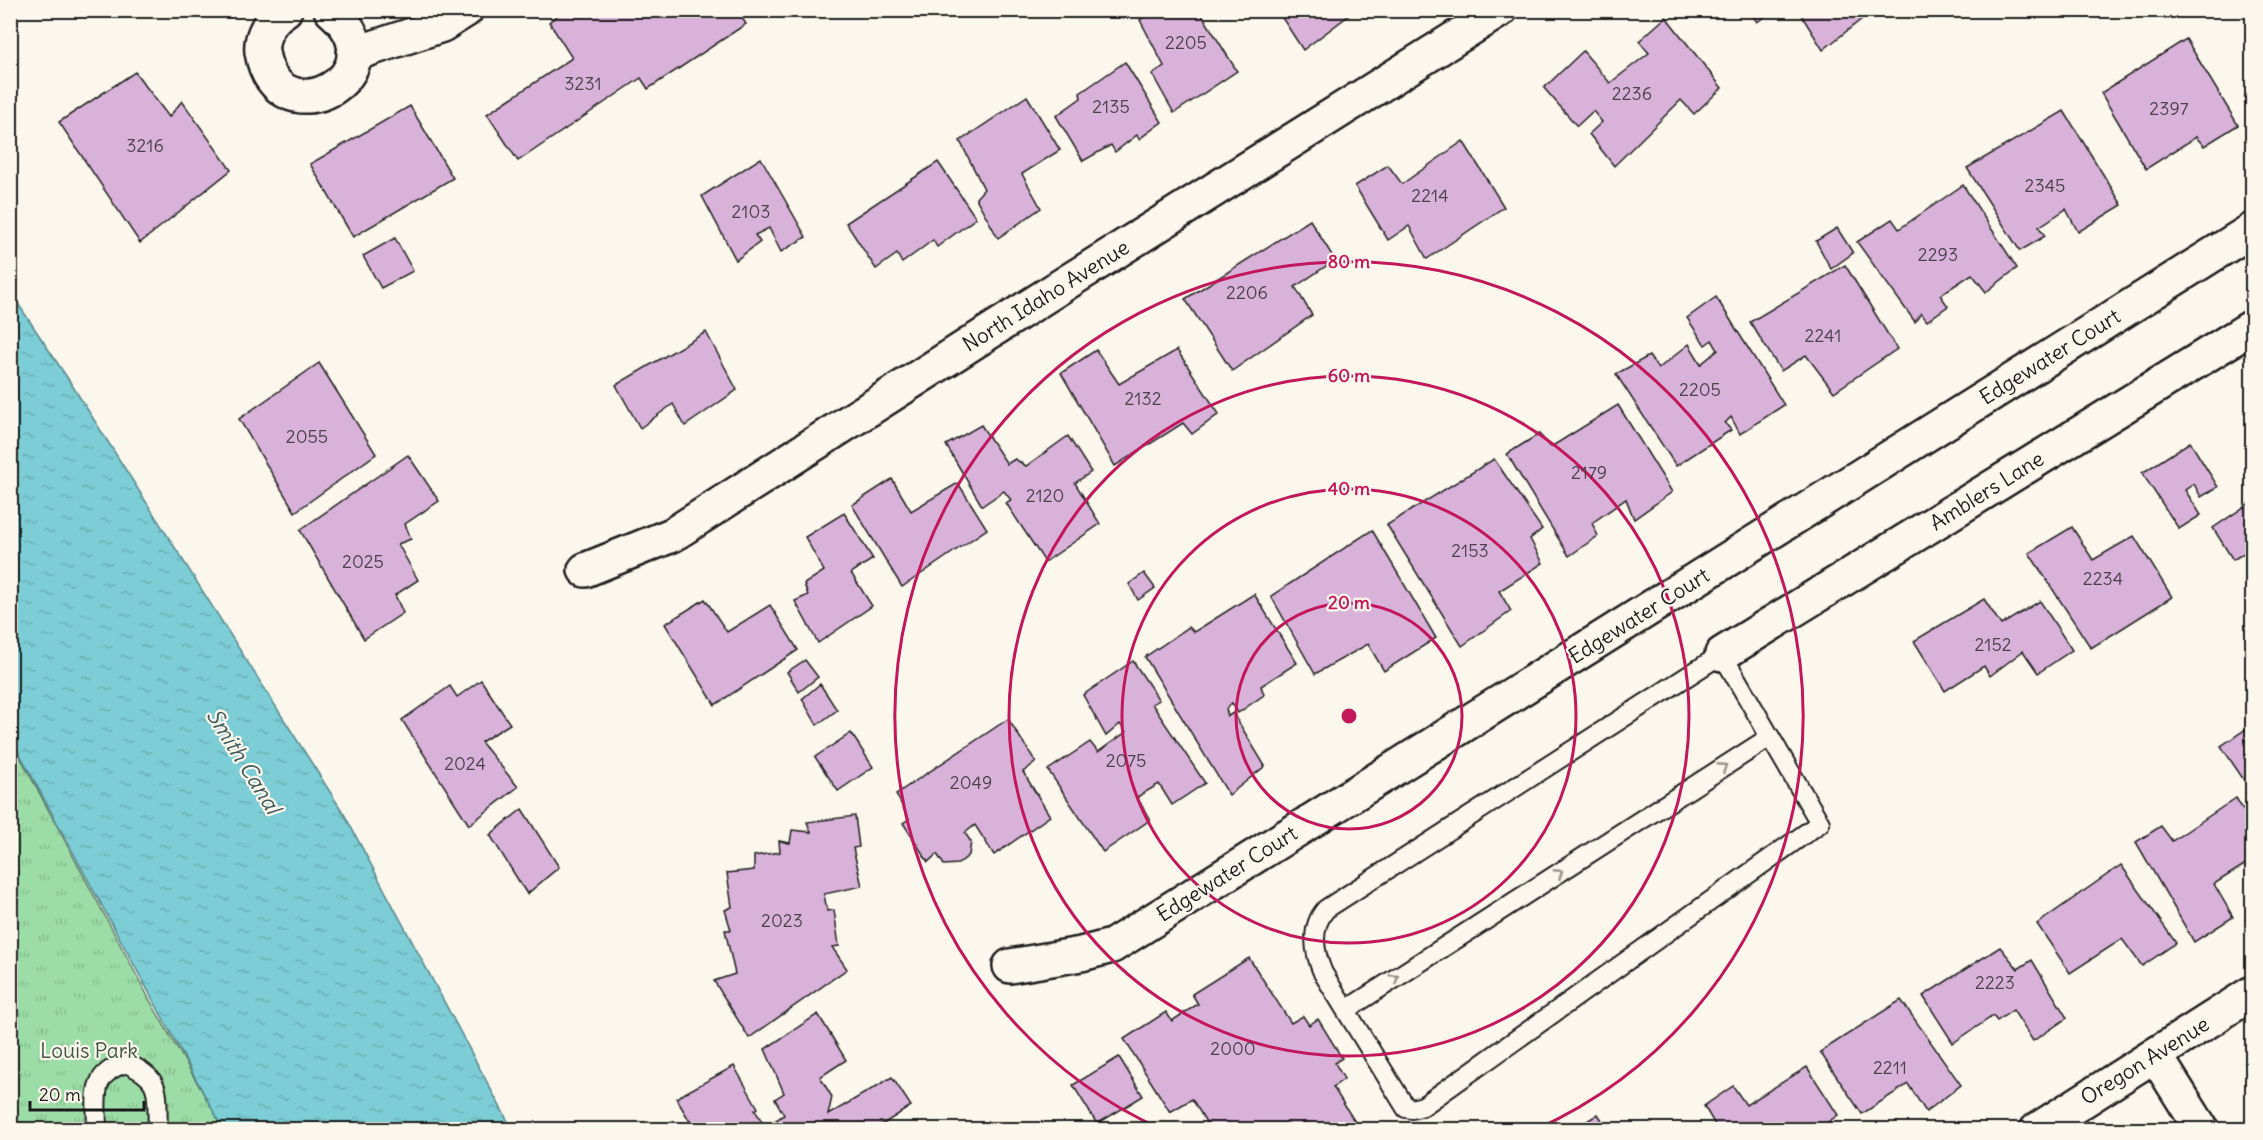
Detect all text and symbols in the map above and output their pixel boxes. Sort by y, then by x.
house number: 2205 [1165,31,1207,54]
house number: 3231 [564,72,602,95]
house number: 2236 [1612,82,1652,105]
house number: 2135 [1092,95,1130,118]
house number: 2397 [2149,97,2189,120]
house number: 3216 [126,134,164,157]
house number: 2345 [2025,174,2065,197]
house number: 2214 [1411,184,1449,207]
house number: 2103 [731,200,771,223]
street label: North Idaho Avenue [957,233,1134,358]
house number: 2293 [1918,243,1958,266]
text: 80 m [1328,250,1370,273]
house number: 2206 [1226,281,1268,304]
street label: Edgewater Court [1974,302,2125,411]
house number: 2241 [1805,324,1841,347]
text: 60 m [1328,364,1370,387]
house number: 2205 [1679,378,1721,401]
house number: 2132 [1124,387,1162,410]
house number: 2055 [286,425,328,448]
street label: Amblers Lane [1925,445,2049,536]
house number: 2179 [1571,461,1607,484]
text: 40 m [1328,477,1370,500]
house number: 2120 [1026,484,1064,507]
house number: 2153 [1451,539,1489,562]
house number: 2025 [342,550,384,573]
street label: Edgewater Court [1563,561,1714,670]
house number: 2234 [2083,567,2123,590]
text: 20 m [1328,591,1370,614]
house number: 2152 [1974,633,2012,656]
water label: Smith Canal [201,703,289,821]
centre of rings [1339,706,1359,726]
house number: 2075 [1106,749,1146,772]
house number: 2024 [444,752,486,775]
one-way arrow [1717,764,1728,775]
house number: 2049 [950,771,992,794]
street label: Edgewater Court [1151,819,1302,928]
one-way arrow [1553,868,1563,880]
house number: 2023 [761,909,803,932]
house number: 2223 [1975,971,2015,994]
one-way arrow [1388,974,1399,985]
street label: Oregon Avenue [2075,1010,2214,1111]
park label: Louis Park [40,1037,138,1064]
house number: 2000 [1210,1037,1256,1060]
house number: 2211 [1873,1056,1907,1079]
scale bar [30,1074,144,1112]
text: 20 m [39,1083,81,1106]

